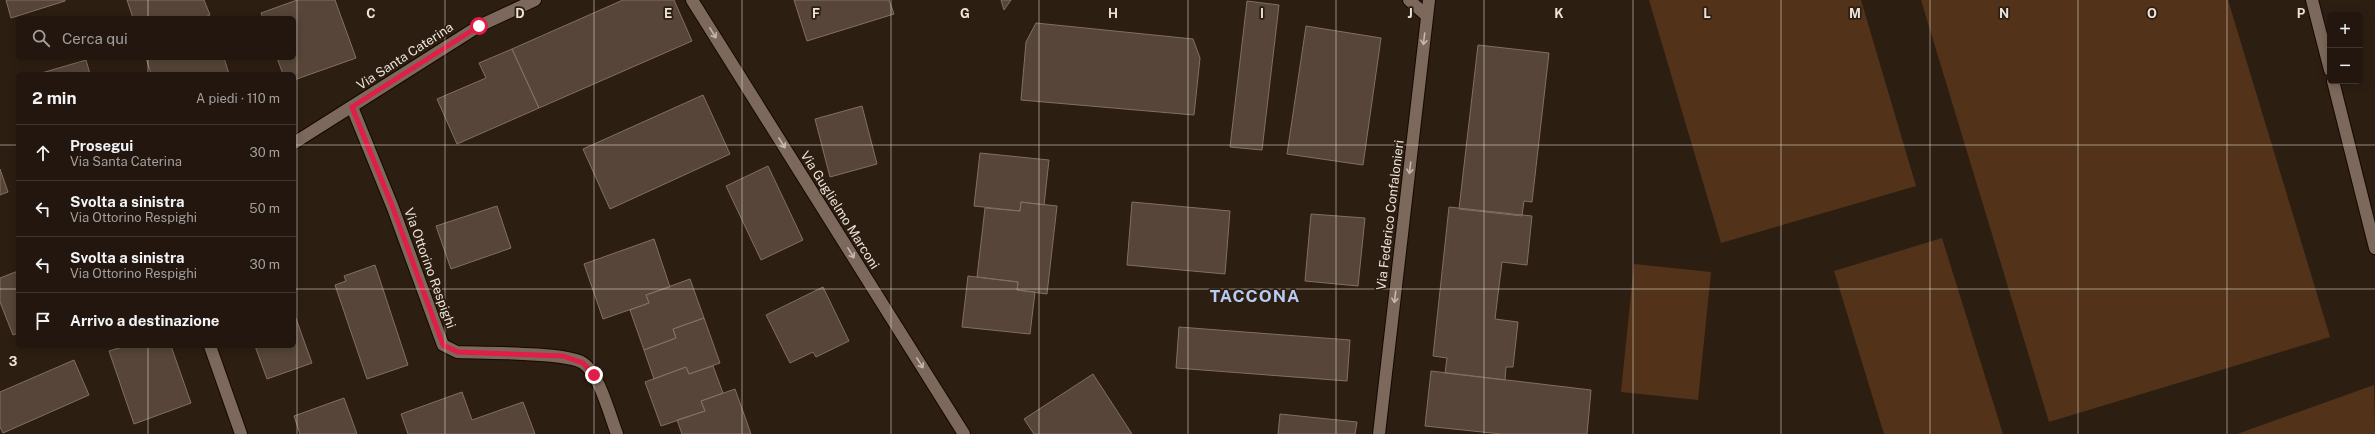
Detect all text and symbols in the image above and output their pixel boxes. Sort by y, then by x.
text: C [366,6,376,21]
text: D [515,6,525,21]
text: E [664,6,672,21]
text: F [812,6,820,21]
text: G [960,6,970,21]
text: H [1108,6,1118,21]
text: I [1260,6,1264,21]
text: J [1407,6,1413,21]
text: K [1554,6,1564,21]
text: L [1703,6,1711,21]
text: M [1849,6,1861,21]
text: N [1999,6,2009,21]
text: O [2147,6,2157,21]
text: P [2297,6,2306,21]
map controls [2327,12,2363,84]
button: + [2327,12,2363,48]
search box [16,16,296,60]
route start [470,17,488,35]
street label: Via Santa Caterina [354,19,456,93]
icon: search [30,27,52,49]
one-way arrow [709,27,717,38]
text: Cerca qui [62,30,128,47]
one-way arrow [1421,32,1428,45]
button: − [2327,48,2363,84]
text: 2 min [32,88,77,108]
text: A piedi · 110 m [196,91,280,106]
text: Prosegui [70,137,133,154]
one-way arrow [778,137,786,148]
street label: Via Federico Confalonieri [1373,139,1407,291]
icon: ahead [32,142,54,164]
text: 30 m [250,145,280,160]
street label: Via Guglielmo Marconi [798,148,882,272]
text: Via Santa Caterina [70,154,182,169]
one-way arrow [1406,161,1413,174]
text: Svolta a sinistra [70,193,184,210]
icon: left [32,198,54,220]
text: 50 m [249,201,280,216]
street label: Via Ottorino Respighi [401,206,459,330]
text: Via Ottorino Respighi [70,210,197,225]
one-way arrow [847,247,855,258]
text: Svolta a sinistra [70,249,184,266]
icon: left [32,254,54,276]
text: 30 m [250,257,280,272]
text: Via Ottorino Respighi [70,266,197,281]
district label: TACCONA [1210,286,1300,306]
one-way arrow [1391,290,1399,303]
icon: arrive [32,310,54,332]
text: Arrivo a destinazione [70,312,219,329]
text: 3 [9,354,18,369]
one-way arrow [916,357,924,368]
route end [585,366,603,384]

